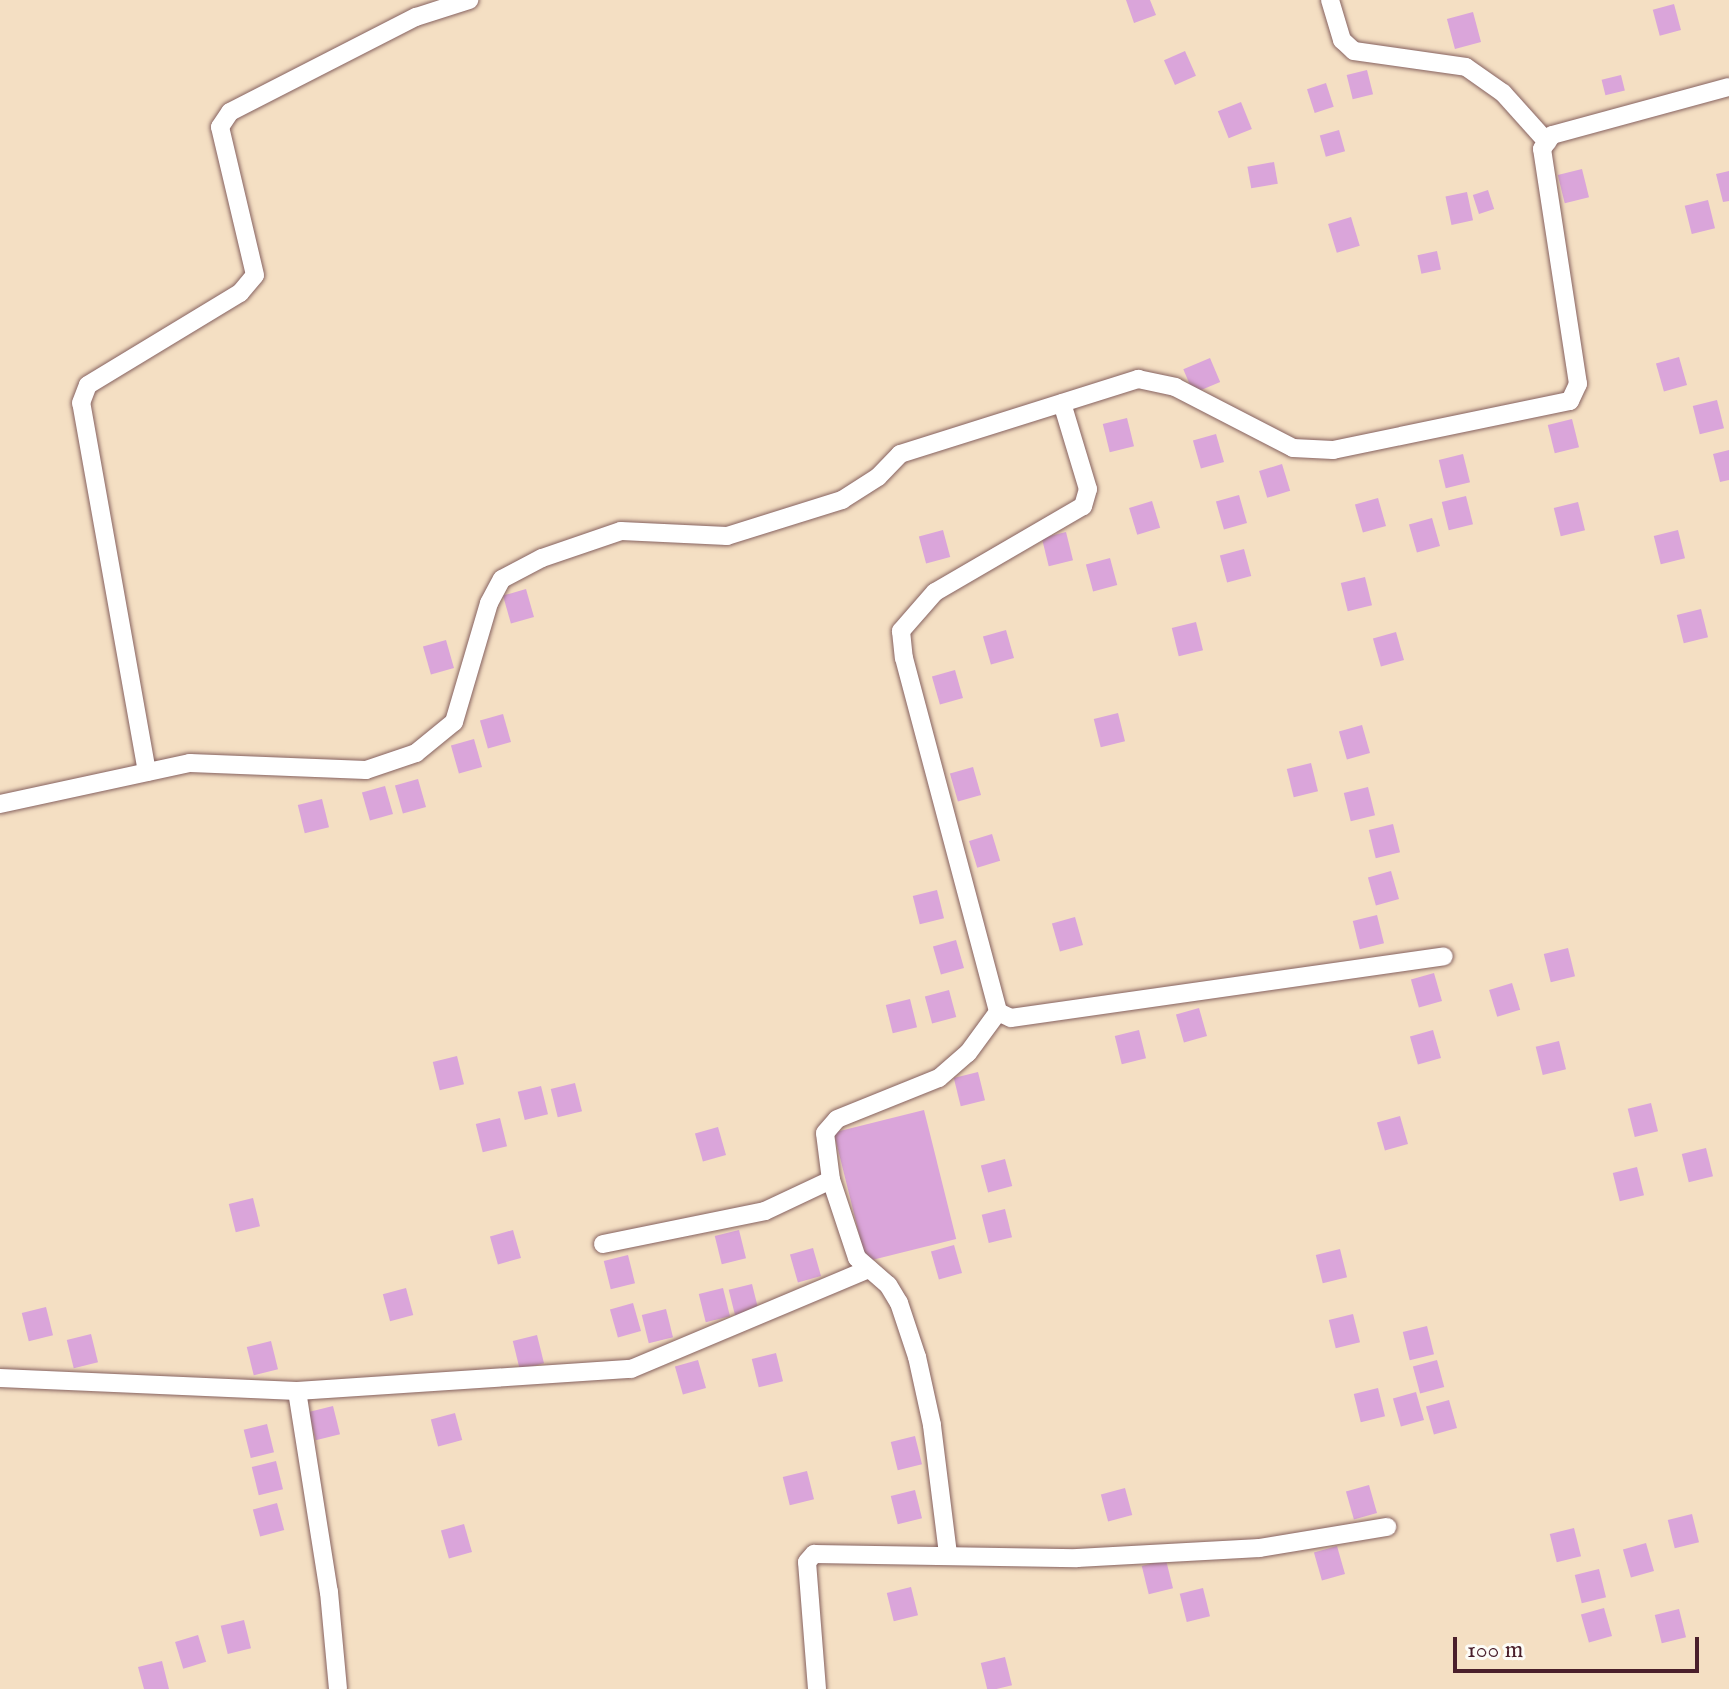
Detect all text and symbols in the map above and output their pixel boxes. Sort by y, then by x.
scale bar [1457,1621,1703,1671]
text: 100 m [1467,1635,1523,1666]

